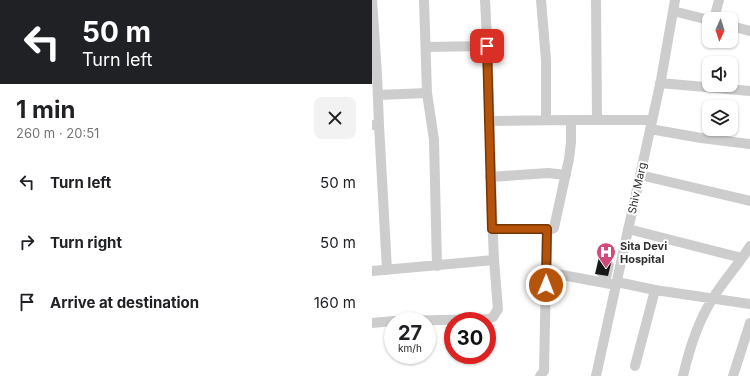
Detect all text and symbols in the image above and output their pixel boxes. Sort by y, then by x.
north arrow [702,12,738,48]
map controls [702,12,738,136]
text: 50 m [82,15,151,49]
icon: left [16,16,68,68]
pin [470,29,504,63]
icon: arrive [476,35,498,57]
text: Turn left [82,49,152,70]
button: sound [702,56,738,92]
text: 1 min [16,95,75,124]
button: close [314,97,356,139]
button: layers [702,100,738,136]
text: 260 m · 20:51 [16,125,99,141]
street label: Shiv Marg [625,161,649,215]
icon: left [16,171,38,193]
text: Turn left [50,173,111,192]
text: 50 m [320,173,356,192]
icon: right [16,231,38,253]
text: Turn right [50,233,122,252]
text: 50 m [320,233,356,252]
place label: Sita Devi Hospital [620,239,667,266]
hospital icon: Sita Devi Hospital [595,241,617,269]
position arrow [525,264,567,306]
icon: arrive [16,291,38,313]
text: Arrive at destination [50,293,199,312]
text: 160 m [314,293,356,312]
speed limit sign: 30 [444,312,496,364]
text: 27 [398,321,422,345]
text: km/h [398,342,422,354]

